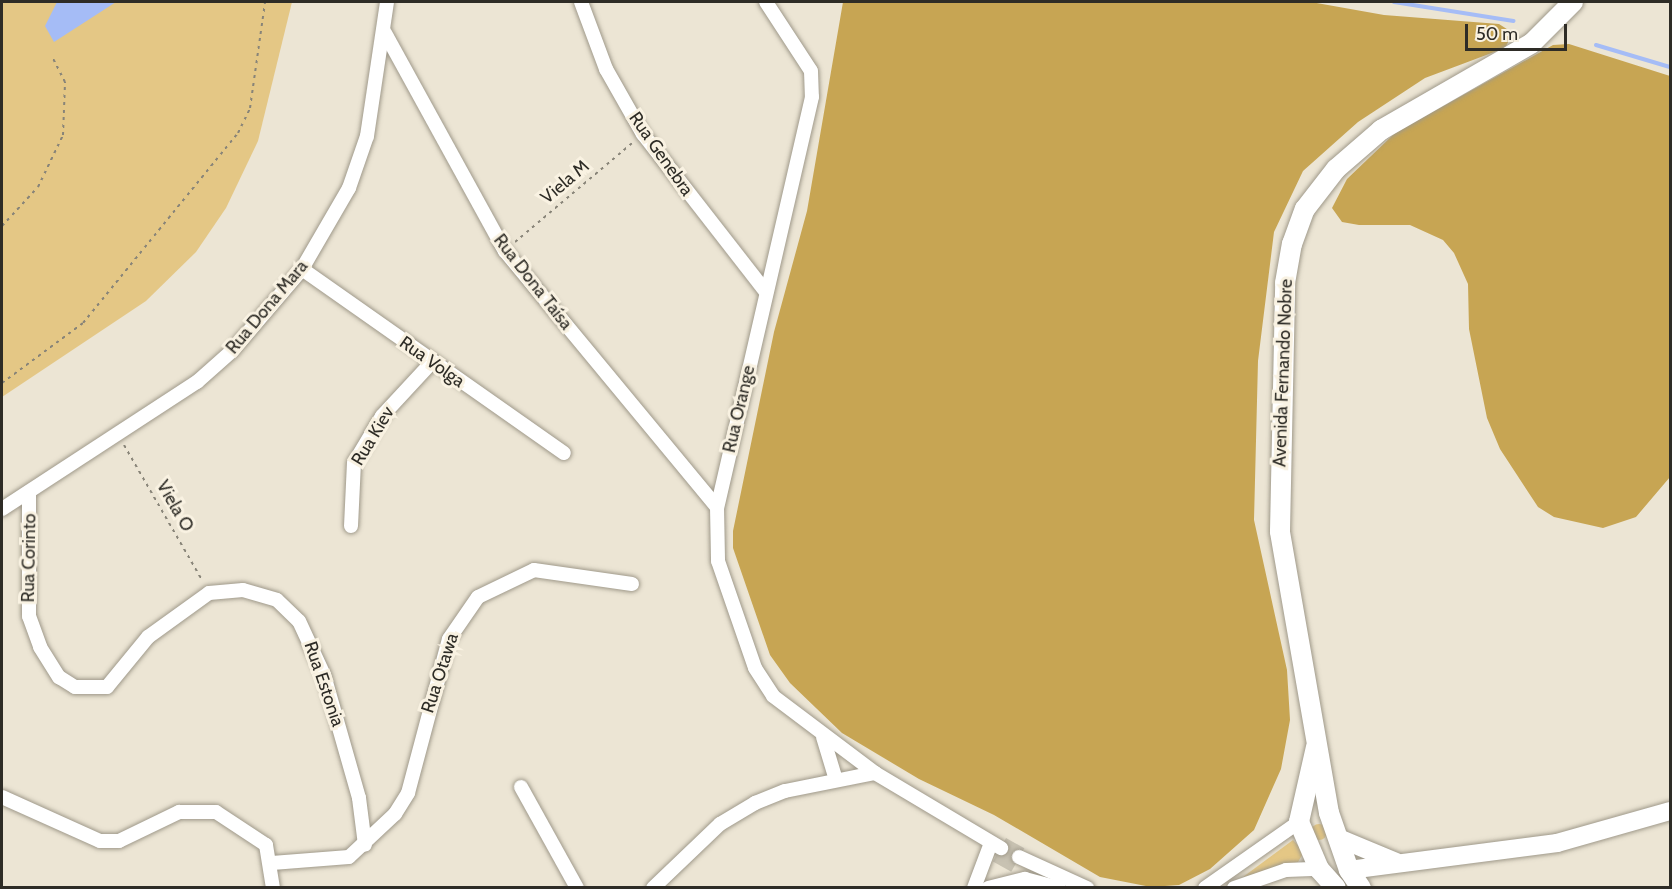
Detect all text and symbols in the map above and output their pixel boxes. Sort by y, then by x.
scale bar [1468,12,1570,50]
text: 50 m [1476,23,1518,45]
street label: Rua Genebra [624,108,698,200]
street label: Viela M [536,156,594,208]
street label: Rua Dona Taísa [489,230,577,334]
street label: Rua Dona Mara [222,256,312,358]
street label: Avenida Fernando Nobre [1269,279,1297,467]
street label: Rua Volga [395,332,469,392]
street label: Rua Orange [718,363,760,455]
street label: Rua Kiev [347,402,399,470]
street label: Viela O [152,477,198,535]
street label: Rua Corinto [17,513,41,603]
street label: Rua Otawa [417,630,463,716]
street label: Rua Estonia [299,639,349,729]

